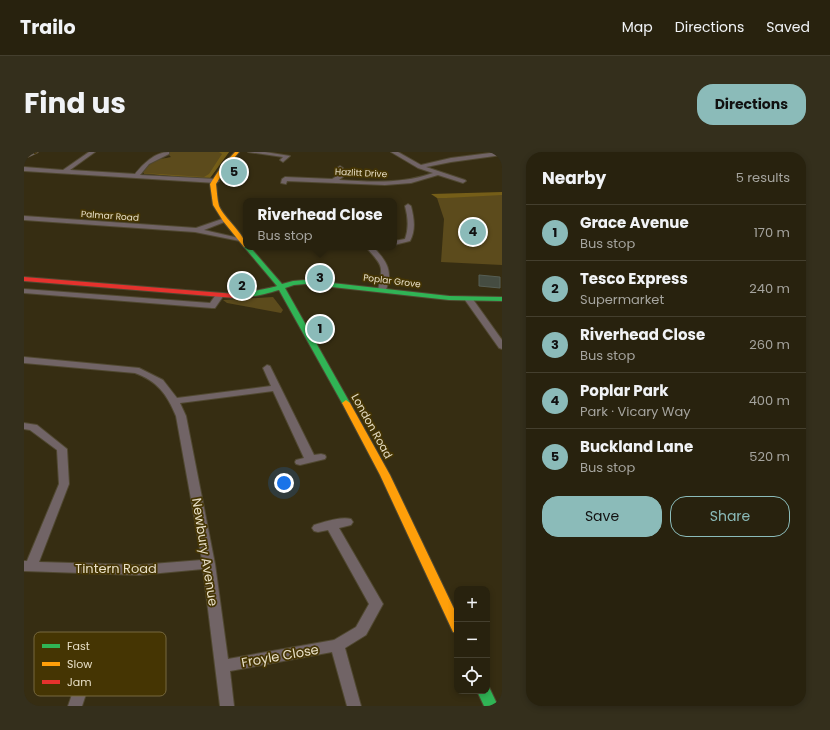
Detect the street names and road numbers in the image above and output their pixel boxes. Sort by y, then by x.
street label: Hazlitt Drive [335,166,388,180]
street label: Palmar Road [81,208,139,224]
street label: Poplar Grove [363,272,422,291]
street label: London Road [348,391,396,461]
street label: Newbury Avenue [187,496,223,608]
street label: Tintern Road [75,559,157,578]
street label: Froyle Close [240,640,320,672]

